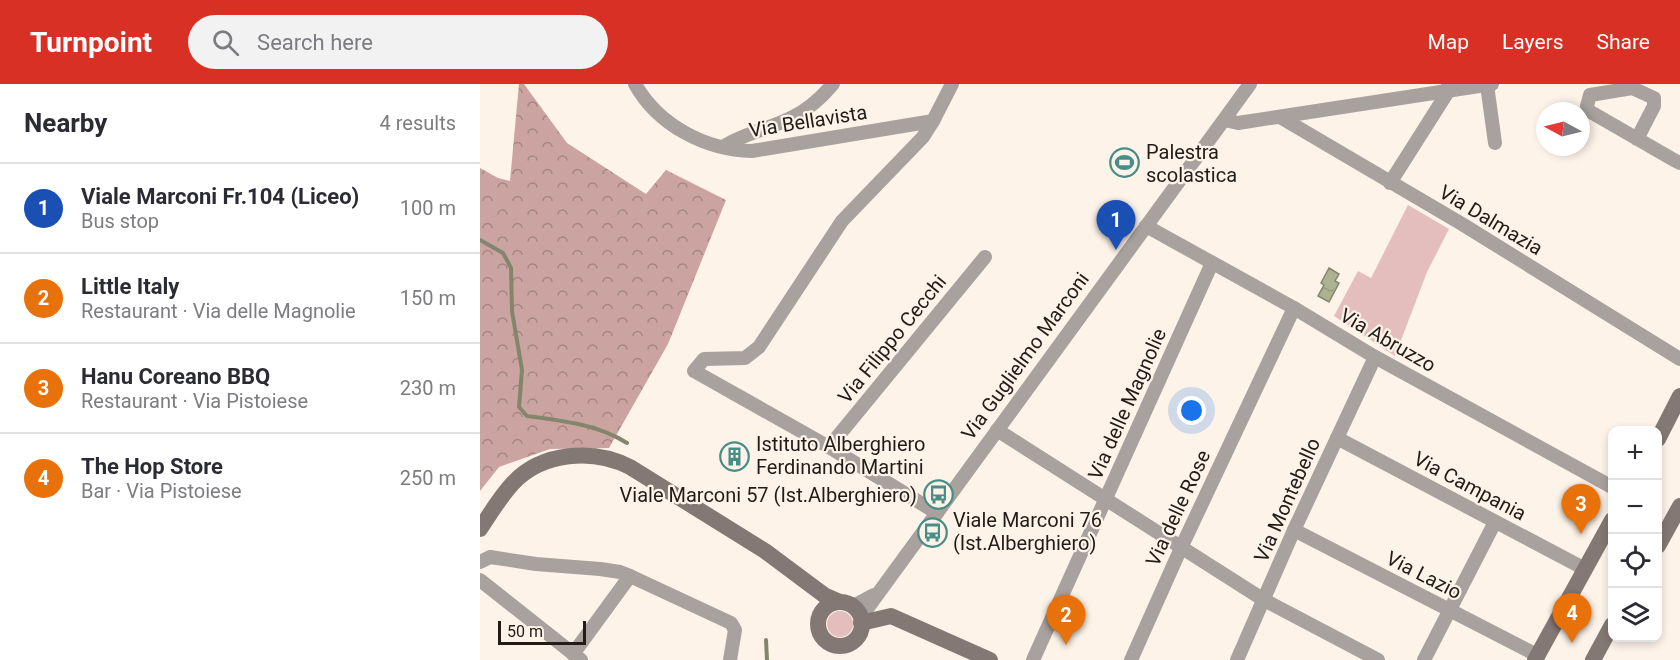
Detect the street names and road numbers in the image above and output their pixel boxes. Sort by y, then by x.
street label: Via Bellavista [747,100,869,142]
street label: Via Dalmazia [1435,180,1547,260]
street label: Via Guglielmo Marconi [956,268,1094,444]
street label: Via Filippo Cecchi [833,270,951,408]
street label: Via Abruzzo [1336,303,1440,377]
street label: Via delle Magnolie [1083,325,1171,483]
street label: Via Montebello [1249,434,1325,566]
street label: Via delle Rose [1141,446,1215,570]
street label: Via Campania [1410,446,1530,526]
street label: Via Lazio [1382,546,1466,604]

